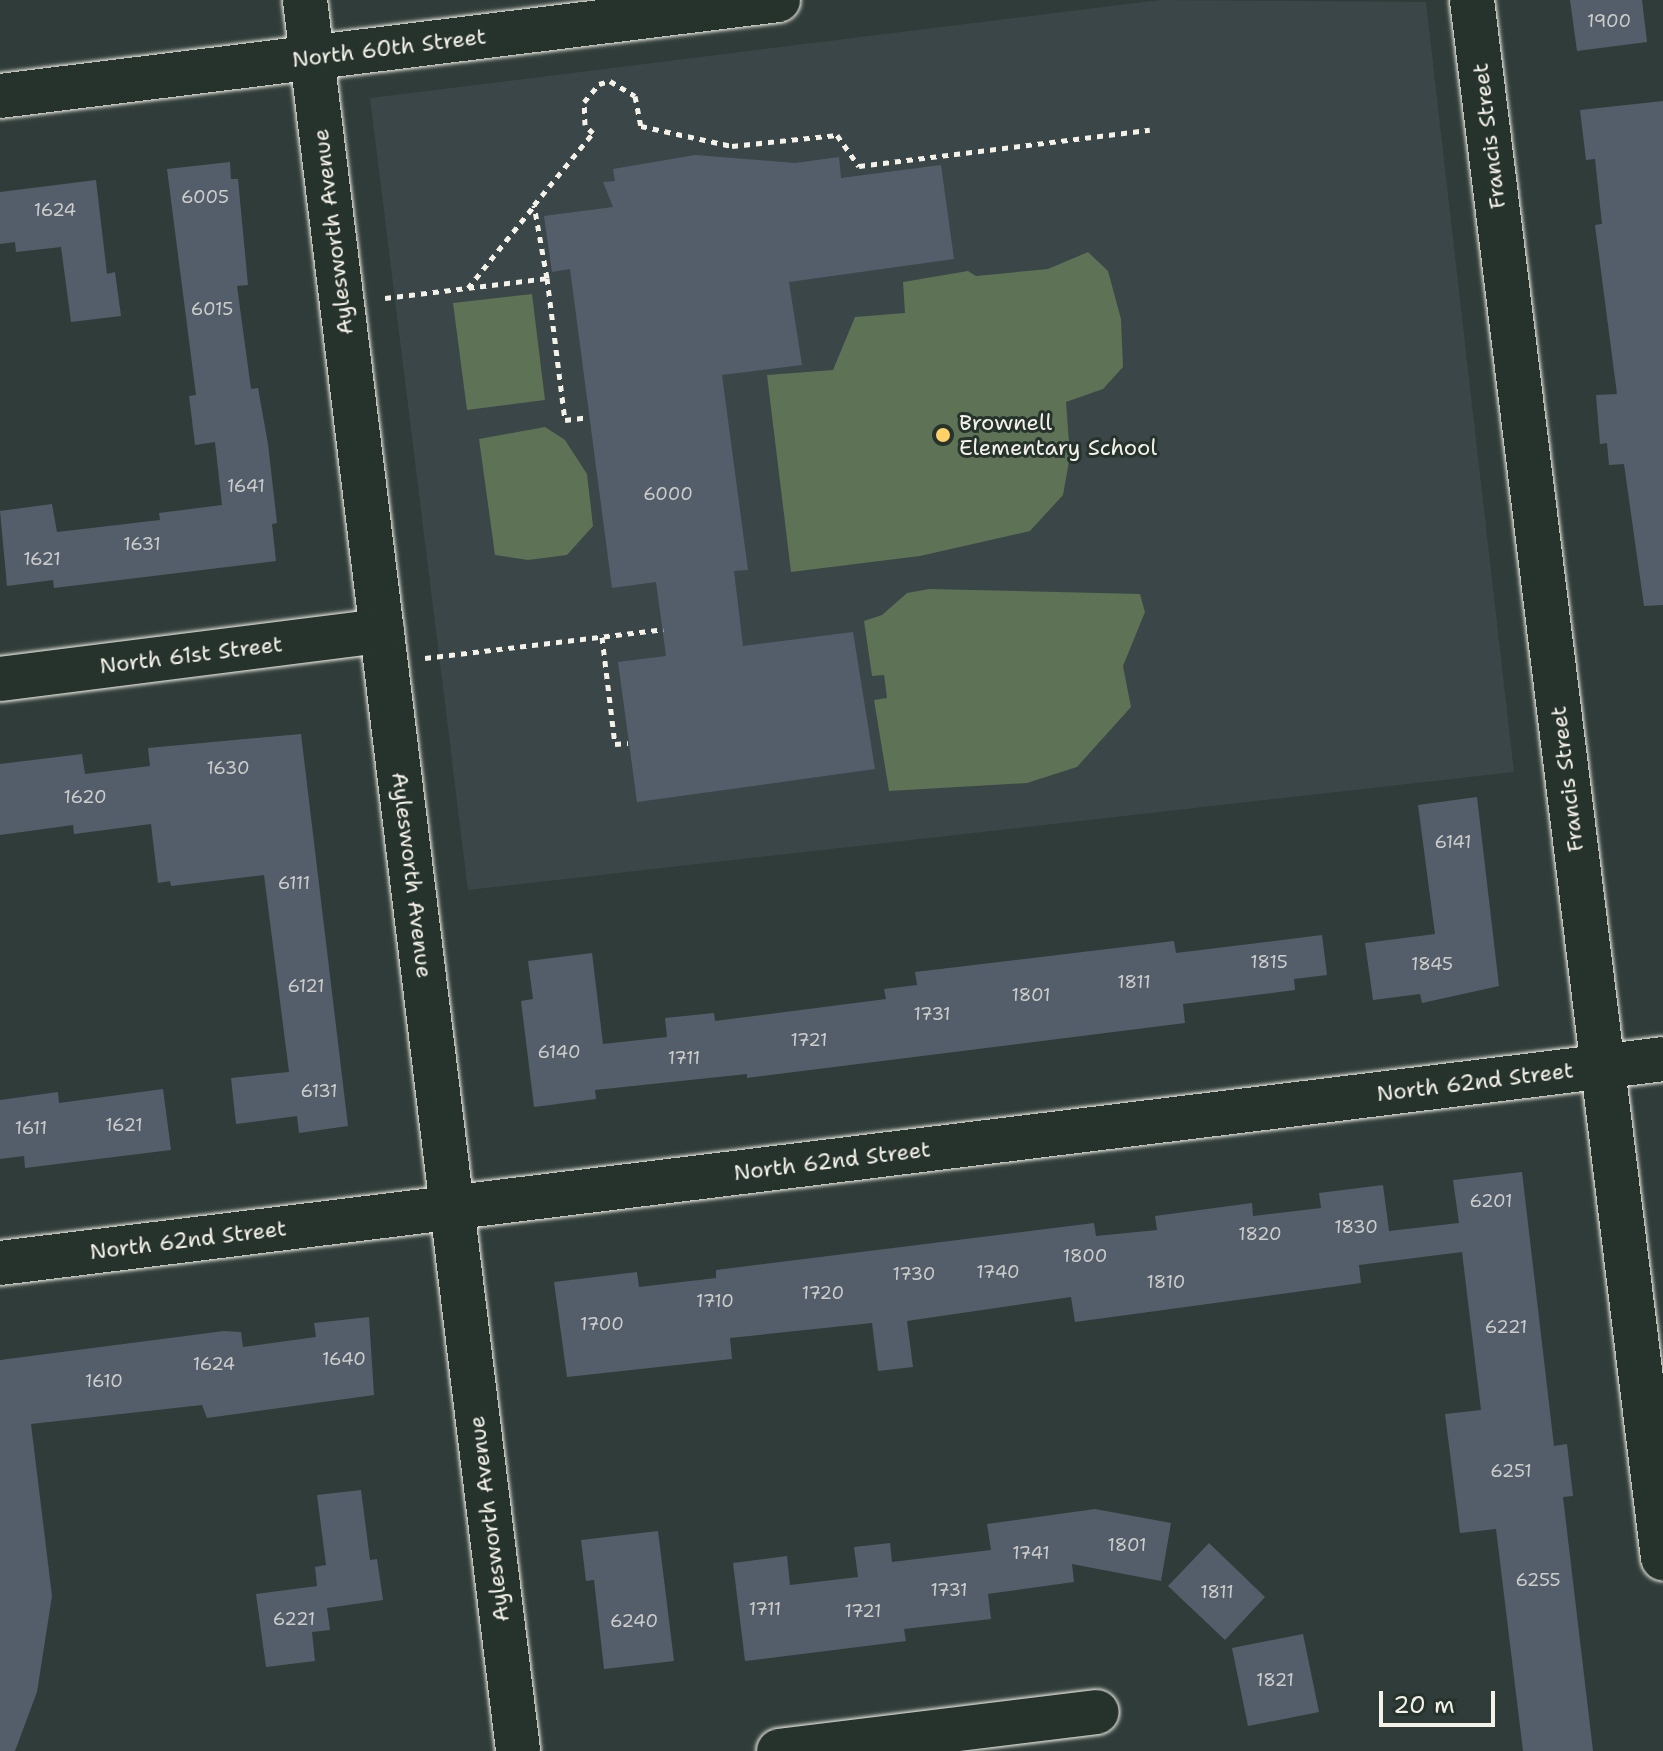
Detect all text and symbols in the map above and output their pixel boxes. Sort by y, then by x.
house number: 1900 [1587,10,1631,32]
street label: North 60th Street [290,23,488,73]
street label: Francis Street [1467,62,1511,210]
street label: Aylesworth Avenue [307,127,359,337]
house number: 6005 [181,186,229,208]
house number: 1624 [34,199,76,221]
house number: 6015 [191,298,233,320]
place label: Brownell Elementary School [959,409,1157,460]
marker: Brownell Elementary School [934,426,952,444]
house number: 1641 [227,475,265,497]
house number: 6000 [643,483,693,505]
house number: 1631 [123,533,161,555]
house number: 1621 [23,548,61,570]
street label: North 61st Street [98,631,284,679]
street label: Francis Street [1545,705,1589,853]
house number: 1630 [206,757,250,779]
street label: Aylesworth Avenue [386,770,438,980]
house number: 1620 [64,786,106,808]
house number: 6141 [1434,831,1472,853]
house number: 6111 [278,872,310,894]
house number: 1815 [1250,951,1288,973]
house number: 1845 [1411,953,1453,975]
house number: 1811 [1117,971,1151,993]
house number: 6121 [287,975,325,997]
house number: 1801 [1011,984,1051,1006]
house number: 1731 [913,1003,951,1025]
house number: 1721 [791,1029,827,1051]
house number: 6140 [538,1041,580,1063]
house number: 1711 [668,1047,700,1069]
street label: North 62nd Street [1375,1057,1575,1107]
house number: 6131 [300,1080,338,1102]
house number: 1621 [105,1114,143,1136]
house number: 1611 [15,1117,47,1139]
street label: North 62nd Street [732,1136,932,1186]
house number: 6201 [1469,1190,1513,1212]
street label: North 62nd Street [88,1215,288,1265]
house number: 1830 [1334,1216,1378,1238]
house number: 1820 [1238,1223,1282,1245]
house number: 1800 [1063,1245,1107,1267]
house number: 1740 [976,1261,1020,1283]
house number: 1730 [893,1263,935,1285]
house number: 1810 [1147,1271,1185,1293]
house number: 1720 [802,1282,844,1304]
house number: 1710 [696,1290,734,1312]
house number: 1700 [580,1313,624,1335]
house number: 6221 [1485,1316,1527,1338]
house number: 1640 [322,1348,366,1370]
house number: 1624 [193,1353,235,1375]
house number: 1610 [85,1370,123,1392]
street label: Aylesworth Avenue [463,1414,515,1624]
house number: 6251 [1490,1460,1532,1482]
house number: 1801 [1107,1534,1147,1556]
house number: 1741 [1012,1542,1050,1564]
house number: 6255 [1515,1569,1561,1591]
house number: 1731 [930,1579,968,1601]
house number: 1811 [1200,1581,1234,1603]
house number: 1711 [749,1598,781,1620]
house number: 1721 [845,1600,881,1622]
house number: 6221 [273,1608,315,1630]
house number: 6240 [610,1610,658,1632]
house number: 1821 [1256,1669,1294,1691]
scale bar [1383,1675,1499,1725]
text: 20 m [1393,1689,1455,1721]

